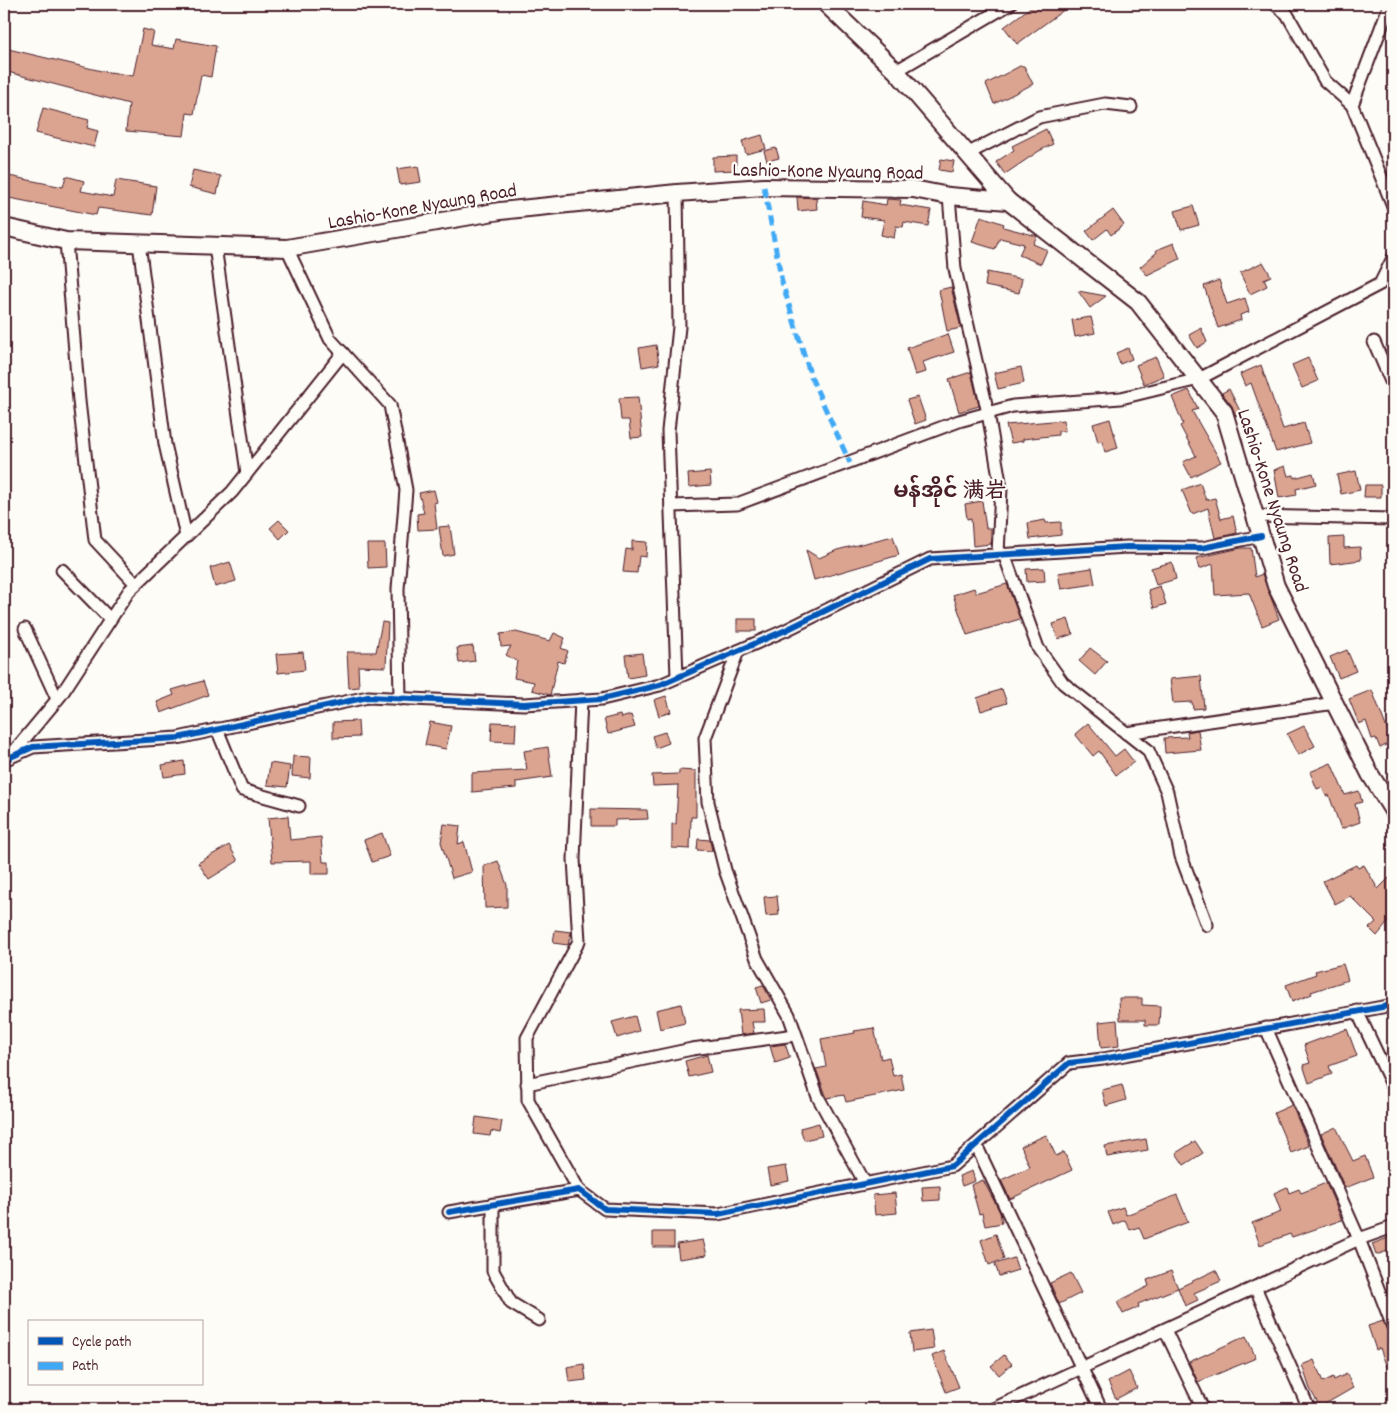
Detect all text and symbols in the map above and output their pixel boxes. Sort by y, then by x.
street label: Lashio-Kone Nyaung Road [732,157,924,189]
street label: Lashio-Kone Nyaung Road [326,178,519,238]
street label: Lashio-Kone Nyaung Road [1228,406,1314,596]
district label: မန်အိုင် 满岩 [893,474,1007,508]
legend [28,1320,202,1386]
text: Cycle path [72,1332,132,1354]
text: Path [72,1356,98,1378]

